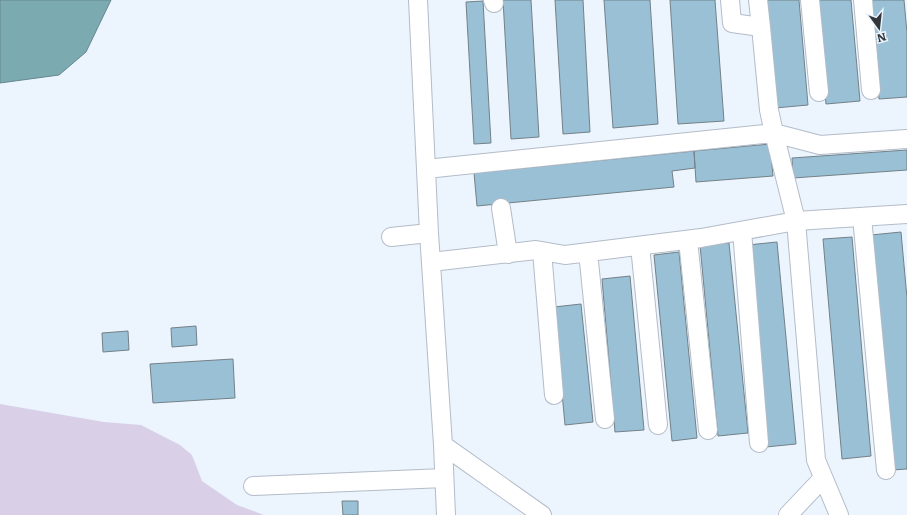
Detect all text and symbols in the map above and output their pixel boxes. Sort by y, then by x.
north arrow [859,8,899,48]
text: N [875,30,888,48]

